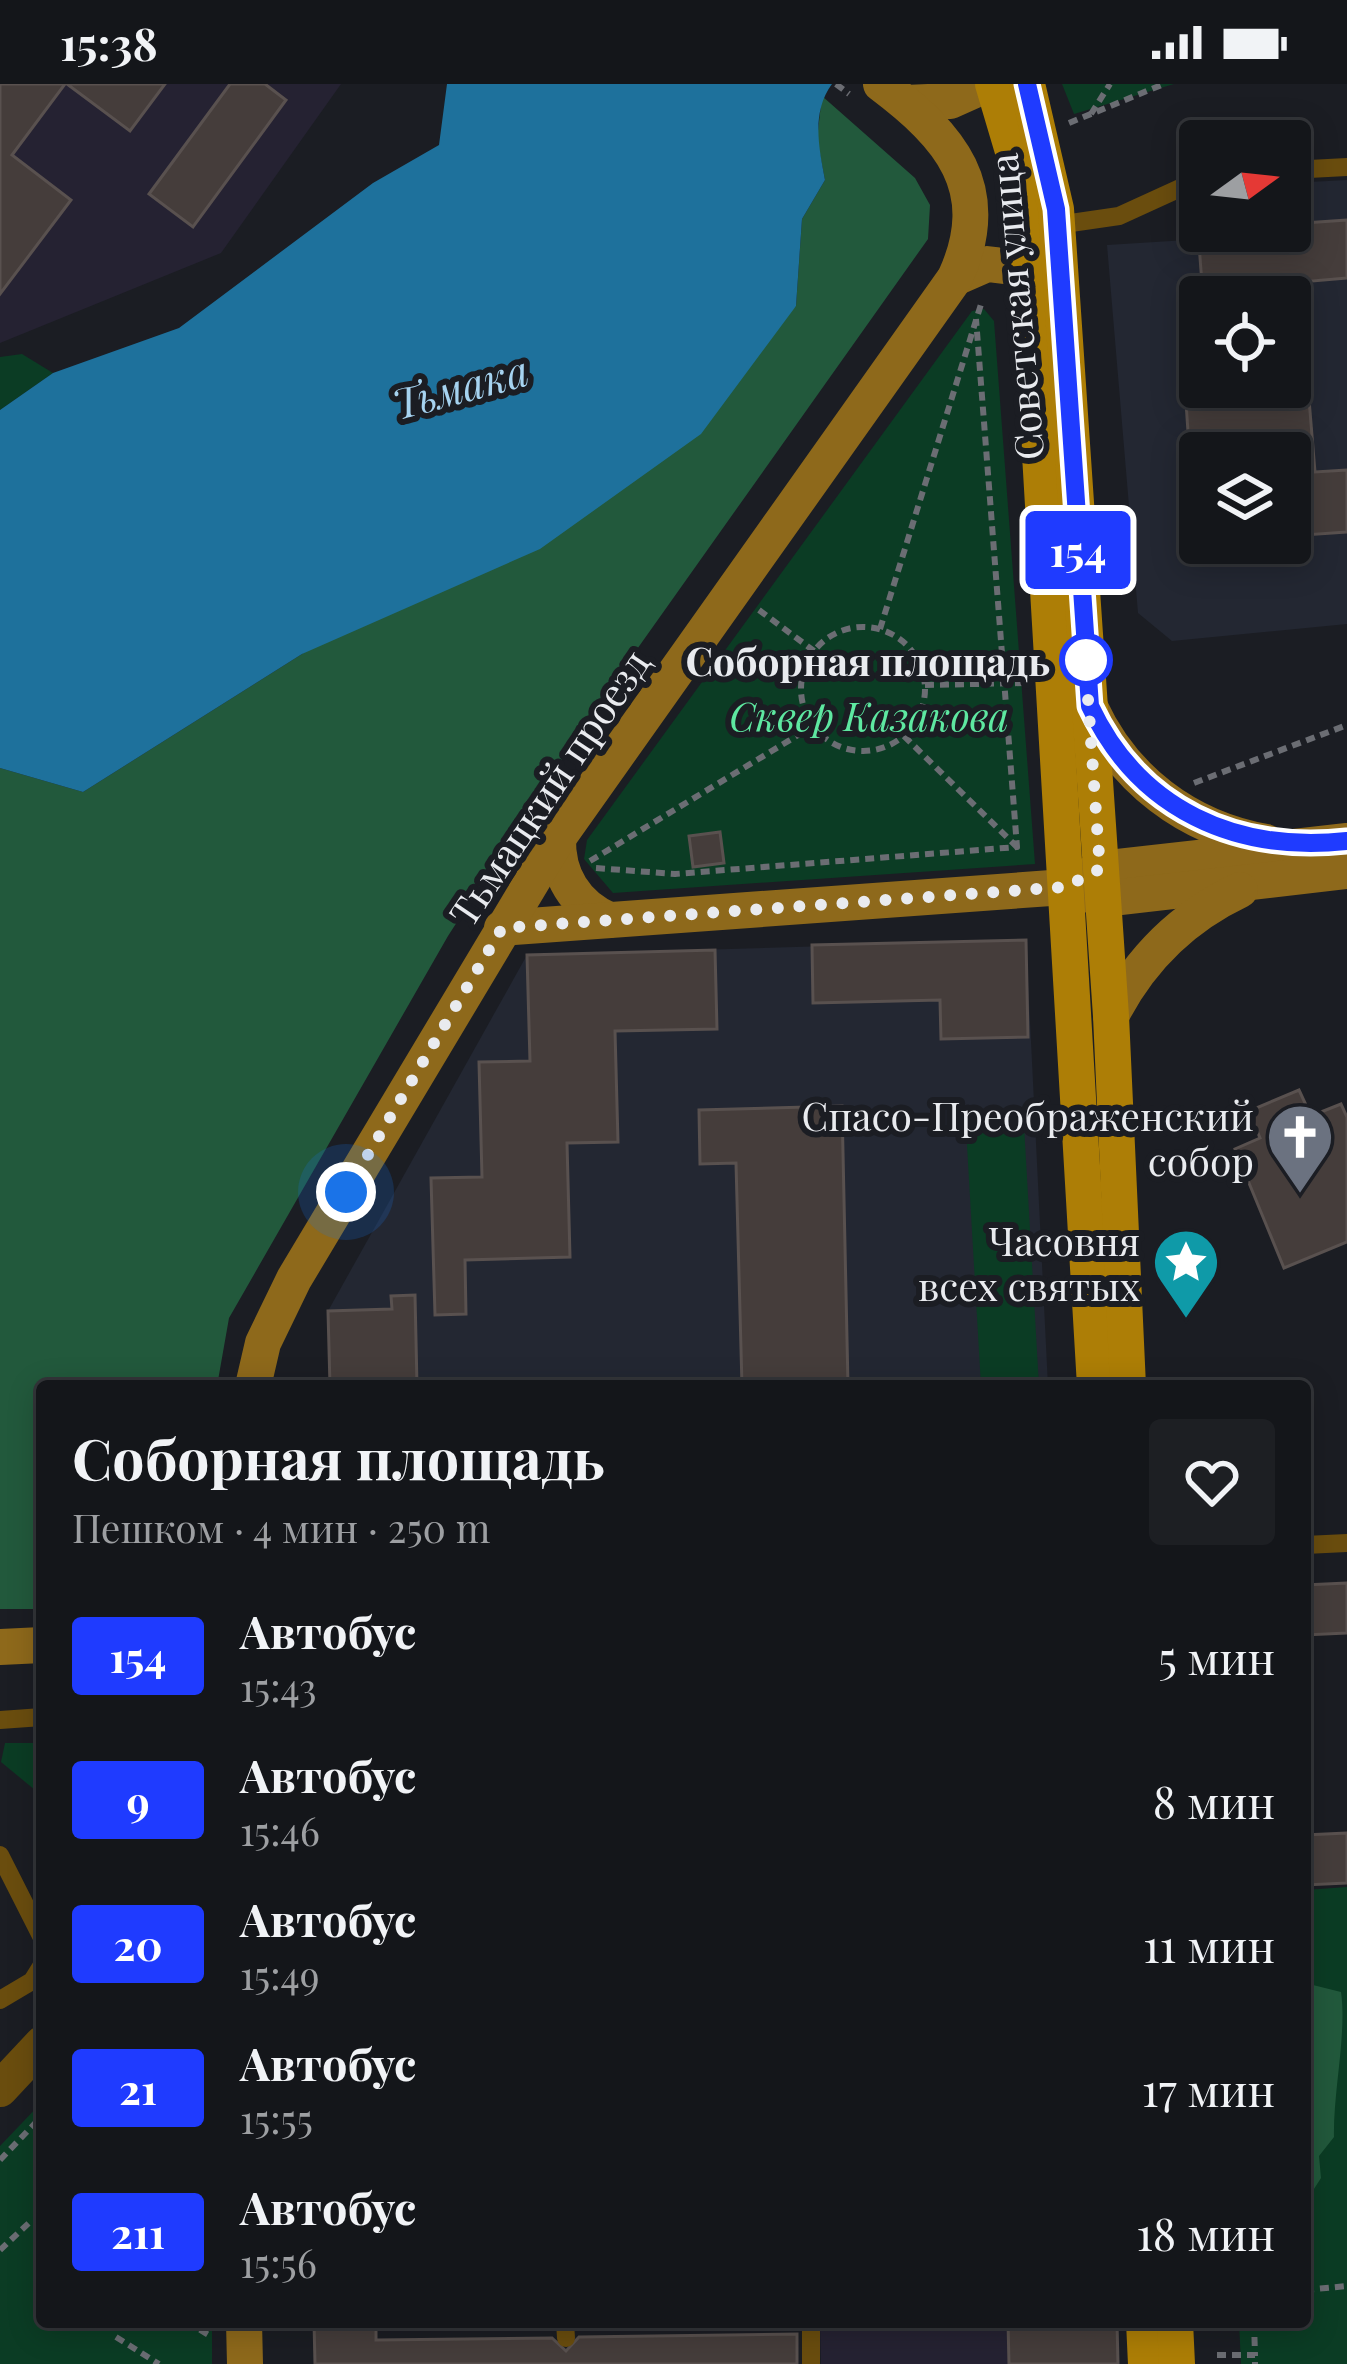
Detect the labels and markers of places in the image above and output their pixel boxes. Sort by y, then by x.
place label: Соборная площадь [686,634,1050,686]
marker: Соборная площадь [1061,635,1111,685]
place label: Спасо-Преображенский собор [801,1089,1254,1186]
church icon: Спасо-Преображенский собор [1265,1102,1335,1196]
place label: Часовня всех святых [918,1214,1140,1311]
place icon: Часовня всех святых [1151,1227,1221,1321]

